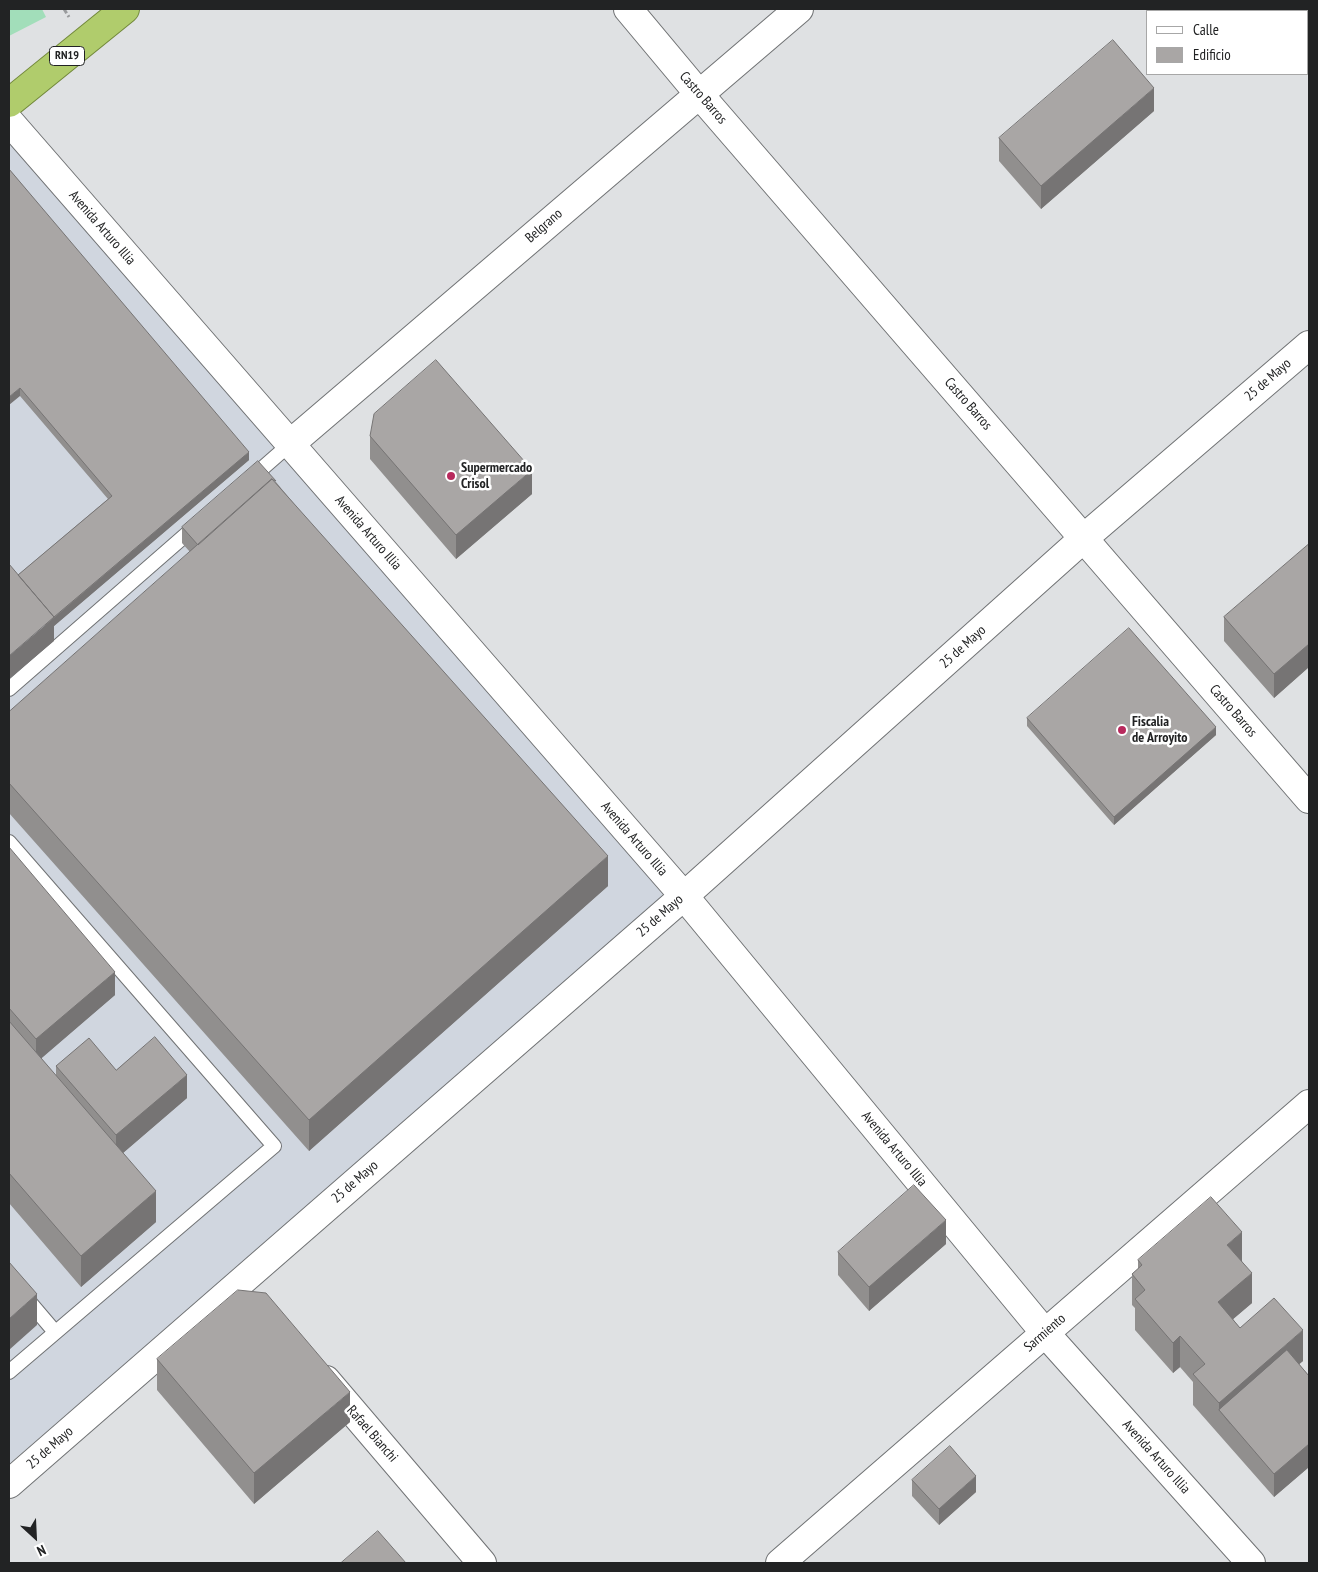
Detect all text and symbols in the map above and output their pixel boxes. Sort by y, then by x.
legend [1146,10,1308,75]
text: Calle [1193,20,1219,39]
text: Edificio [1193,45,1231,64]
road number: RN19 [50,46,84,66]
street label: Castro Barros [676,68,730,128]
street label: Avenida Arturo Illia [65,187,139,269]
street label: Belgrano [522,205,566,247]
street label: 25 de Mayo [1241,355,1295,405]
street label: Castro Barros [941,374,995,434]
place label: Supermercado Crisol [461,460,532,492]
marker: Supermercado Crisol [445,470,457,482]
street label: Avenida Arturo Illia [331,492,405,574]
street label: 25 de Mayo [936,622,990,672]
street label: Castro Barros [1206,681,1260,741]
place label: Fiscalia de Arroyito [1132,714,1187,746]
marker: Fiscalia de Arroyito [1116,724,1128,736]
street label: Avenida Arturo Illia [597,798,671,880]
street label: 25 de Mayo [633,891,687,941]
street label: Avenida Arturo Illia [858,1108,930,1190]
street label: 25 de Mayo [328,1157,382,1207]
street label: Sarmiento [1021,1310,1069,1356]
street label: Rafael Bianchi [343,1402,401,1466]
street label: Avenida Arturo Illia [1119,1417,1193,1497]
street label: 25 de Mayo [23,1423,77,1473]
north arrow [10,1512,60,1562]
text: N [34,1541,49,1560]

